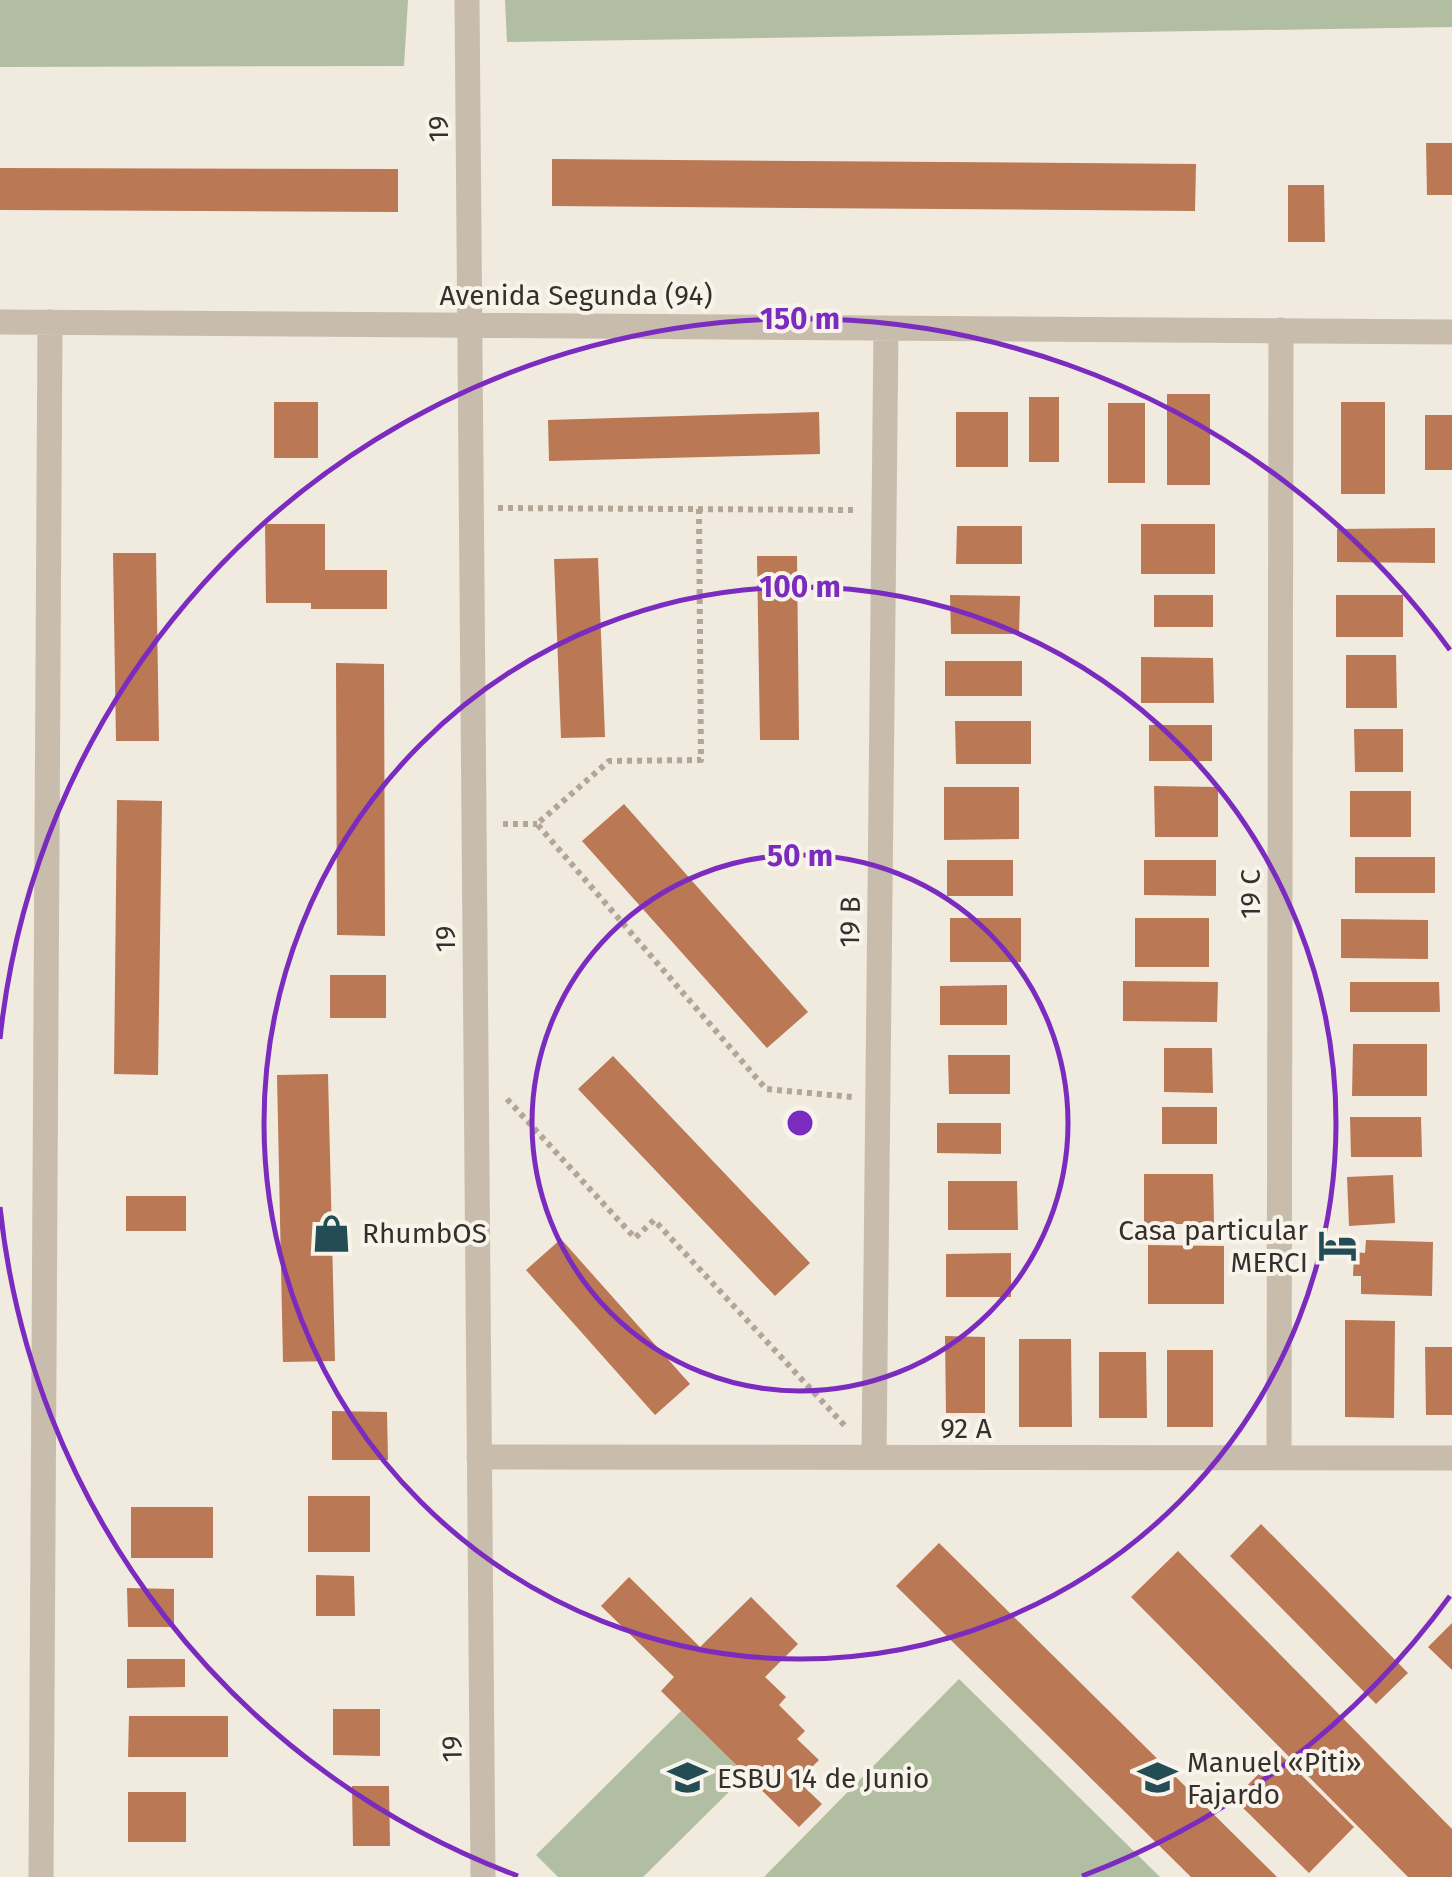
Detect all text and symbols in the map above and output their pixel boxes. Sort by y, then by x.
street label: 19 [422,116,455,142]
street label: Avenida Segunda (94) [439,279,713,312]
text: 150 m [760,301,840,337]
text: 100 m [759,569,841,605]
text: 50 m [767,838,833,874]
street label: 19 C [1234,869,1267,919]
street label: 19 B [833,896,867,948]
street label: 19 [429,926,462,952]
centre of rings [782,1105,818,1141]
shop icon: RhumbOS [311,1212,353,1254]
place label: Casa particular MERCI [1118,1214,1308,1279]
place label: RhumbOS [362,1217,487,1250]
hotel icon: Casa particular MERCI [1317,1225,1359,1267]
street label: 92 A [940,1412,992,1445]
street label: 19 [435,1735,469,1763]
place label: Manuel «Piti» Fajardo [1187,1746,1362,1811]
school or university icon: ESBU 14 de Junio [666,1757,708,1799]
school or university icon: Manuel «Piti» Fajardo [1136,1757,1178,1799]
place label: ESBU 14 de Junio [717,1762,929,1795]

